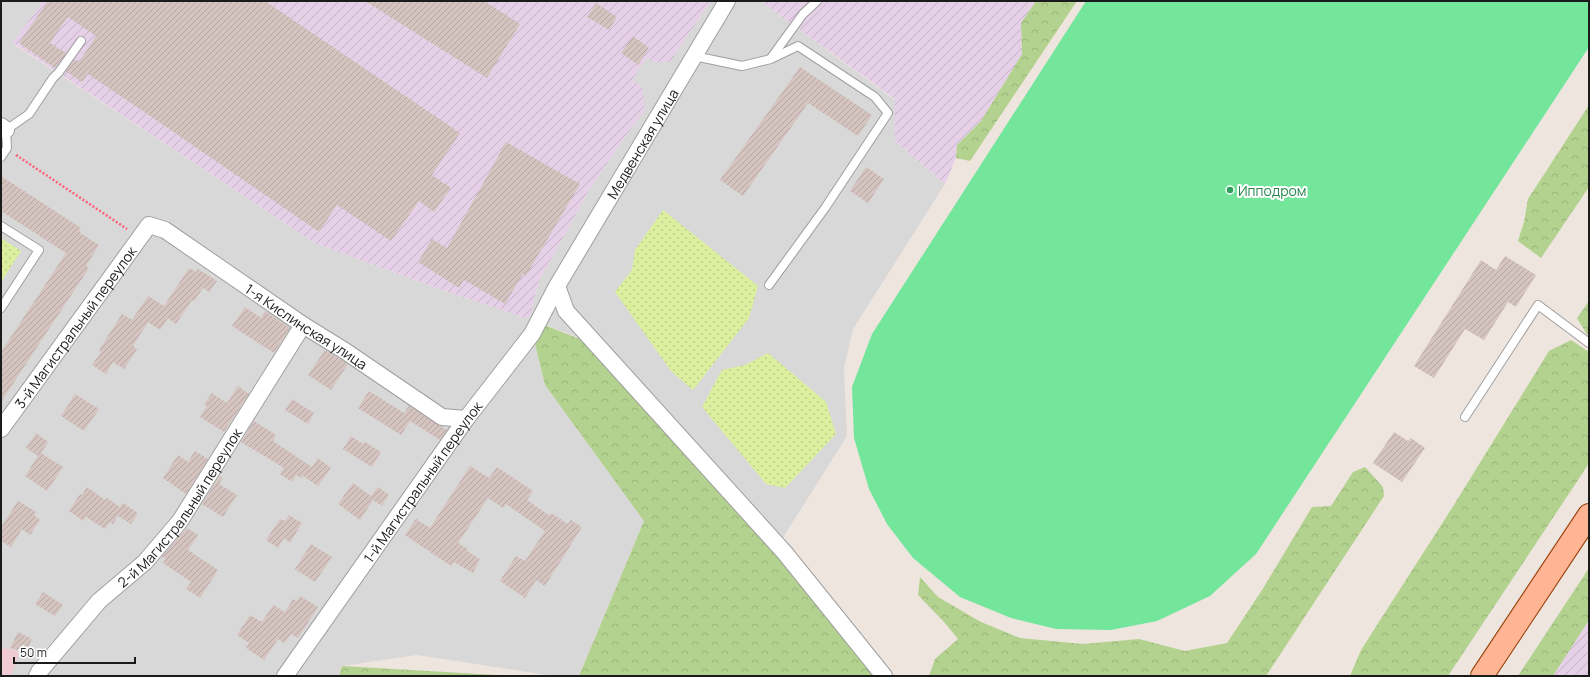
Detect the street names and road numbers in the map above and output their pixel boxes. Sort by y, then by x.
street label: Медвенская улица [602,85,682,202]
street label: 3-й Магистральный переулок [10,241,141,412]
street label: 1-я Кислинская улица [242,279,372,373]
street label: 1-й Магистральный переулок [359,396,487,566]
street label: 2-й Магистральный переулок [113,423,246,591]

